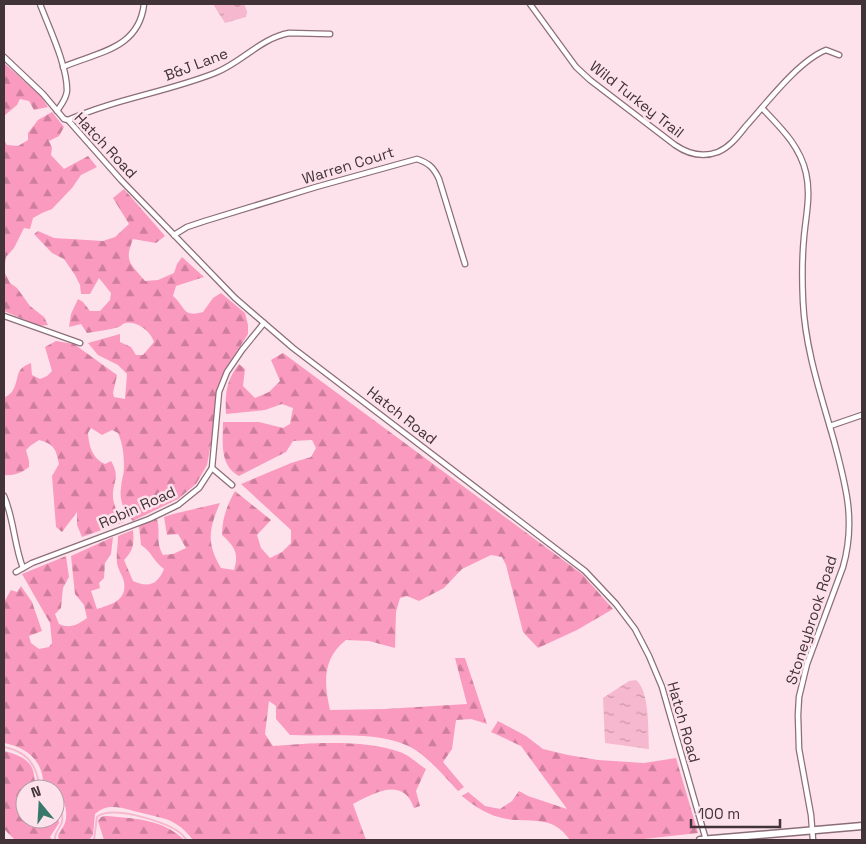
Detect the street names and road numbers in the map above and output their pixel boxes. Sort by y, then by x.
street label: B&J Lane [161,43,231,85]
street label: Wild Turkey Trail [586,56,688,142]
street label: Hatch Road [71,108,141,182]
street label: Warren Court [300,142,396,188]
street label: Hatch Road [363,382,441,448]
street label: Robin Road [96,482,178,532]
street label: Stoneybrook Road [781,553,841,687]
street label: Hatch Road [663,679,705,765]

